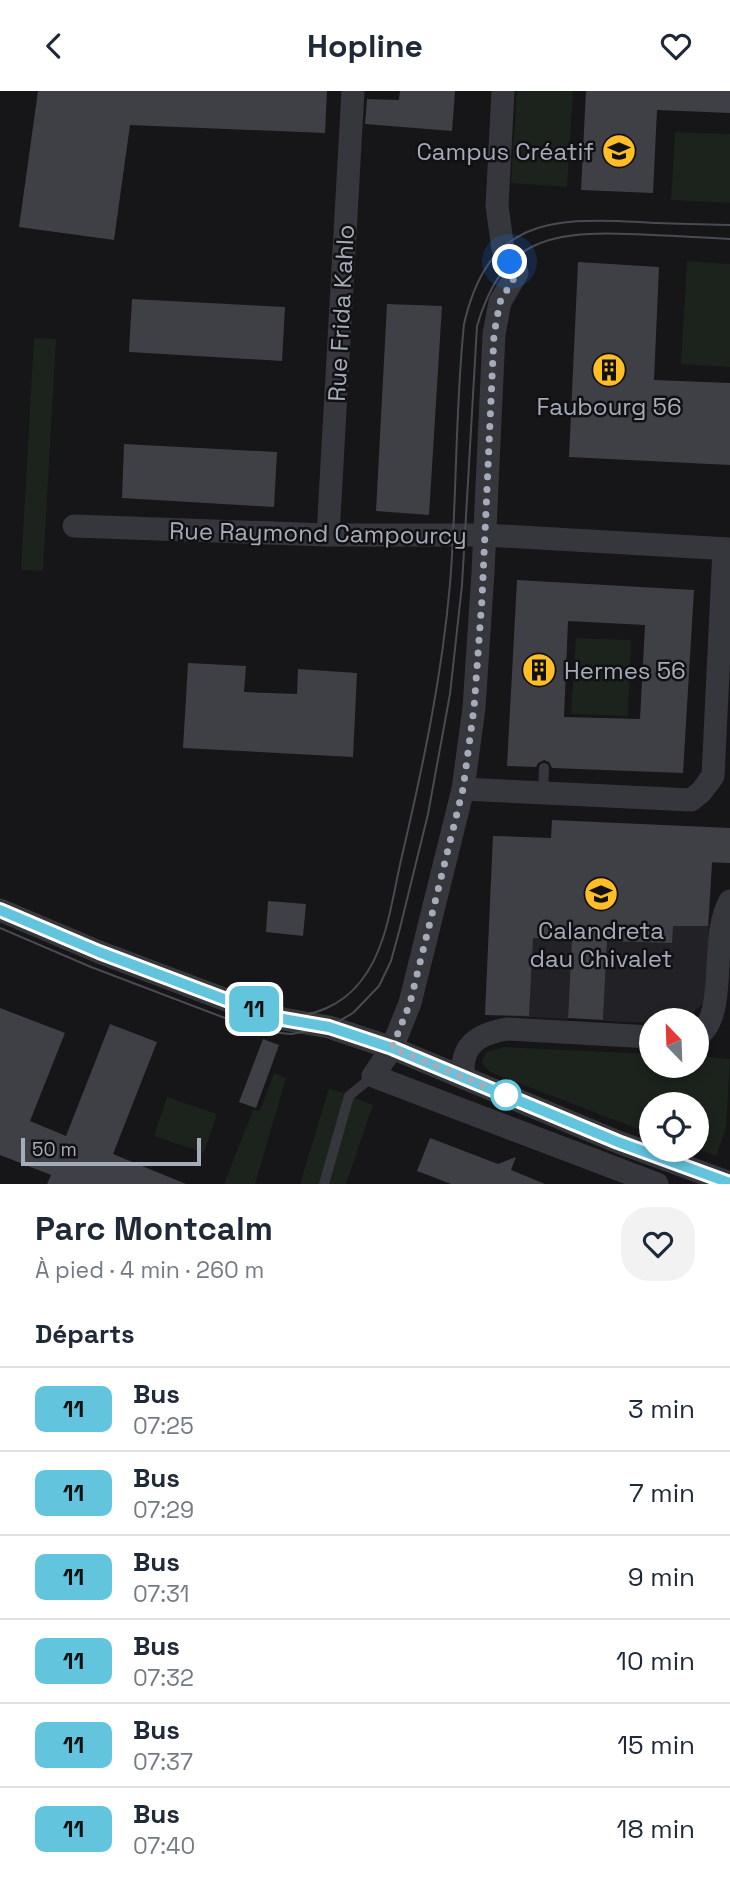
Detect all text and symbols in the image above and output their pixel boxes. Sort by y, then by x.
text: Hopline [307,26,423,66]
icon: back [35,27,73,65]
icon: heart [657,27,695,65]
school or university icon: Campus Créatif [600,132,638,170]
place label: Campus Créatif [416,136,594,167]
street label: Rue Frida Kahlo [321,224,361,402]
your location [492,244,527,279]
building icon: Faubourg 56 [590,351,628,389]
place label: Faubourg 56 [536,391,682,422]
street label: Rue Raymond Campourcy [169,515,467,551]
building icon: Hermes 56 [520,651,558,689]
place label: Hermes 56 [564,655,686,686]
school or university icon: Calandreta dau Chivalet [582,875,620,913]
place label: Calandreta dau Chivalet [530,915,672,974]
line badge: 11 [222,986,286,1032]
text: 11 [243,993,265,1024]
north arrow [639,1008,709,1078]
map controls [639,1008,709,1162]
unlabelled marker [491,1080,521,1110]
button: locate [639,1092,709,1162]
scale bar [21,1135,201,1167]
text: 50 m [32,1137,77,1162]
button: heart [621,1207,695,1281]
text: Parc Montcalm [35,1208,273,1250]
text: À pied · 4 min · 260 m [35,1255,264,1285]
text: Départs [35,1317,135,1351]
text: Bus [133,1377,180,1411]
text: 3 min [628,1392,695,1426]
text: 11 [63,1393,84,1424]
text: 07:25 [133,1411,194,1441]
text: Bus [133,1461,180,1495]
text: 7 min [629,1476,695,1510]
text: 11 [63,1477,84,1508]
text: 07:29 [133,1495,194,1525]
text: Bus [133,1545,180,1579]
text: 9 min [628,1560,695,1594]
text: 11 [63,1561,84,1592]
text: 07:31 [133,1579,189,1609]
text: Bus [133,1629,180,1663]
text: 10 min [616,1644,695,1678]
text: 11 [63,1645,84,1676]
text: 07:32 [133,1663,194,1693]
text: Bus [133,1713,180,1747]
text: 15 min [617,1728,695,1762]
text: 11 [63,1729,84,1760]
text: 07:37 [133,1747,193,1777]
text: Bus [133,1797,180,1831]
text: 18 min [617,1812,695,1846]
text: 11 [63,1813,84,1844]
text: 07:40 [133,1831,195,1861]

